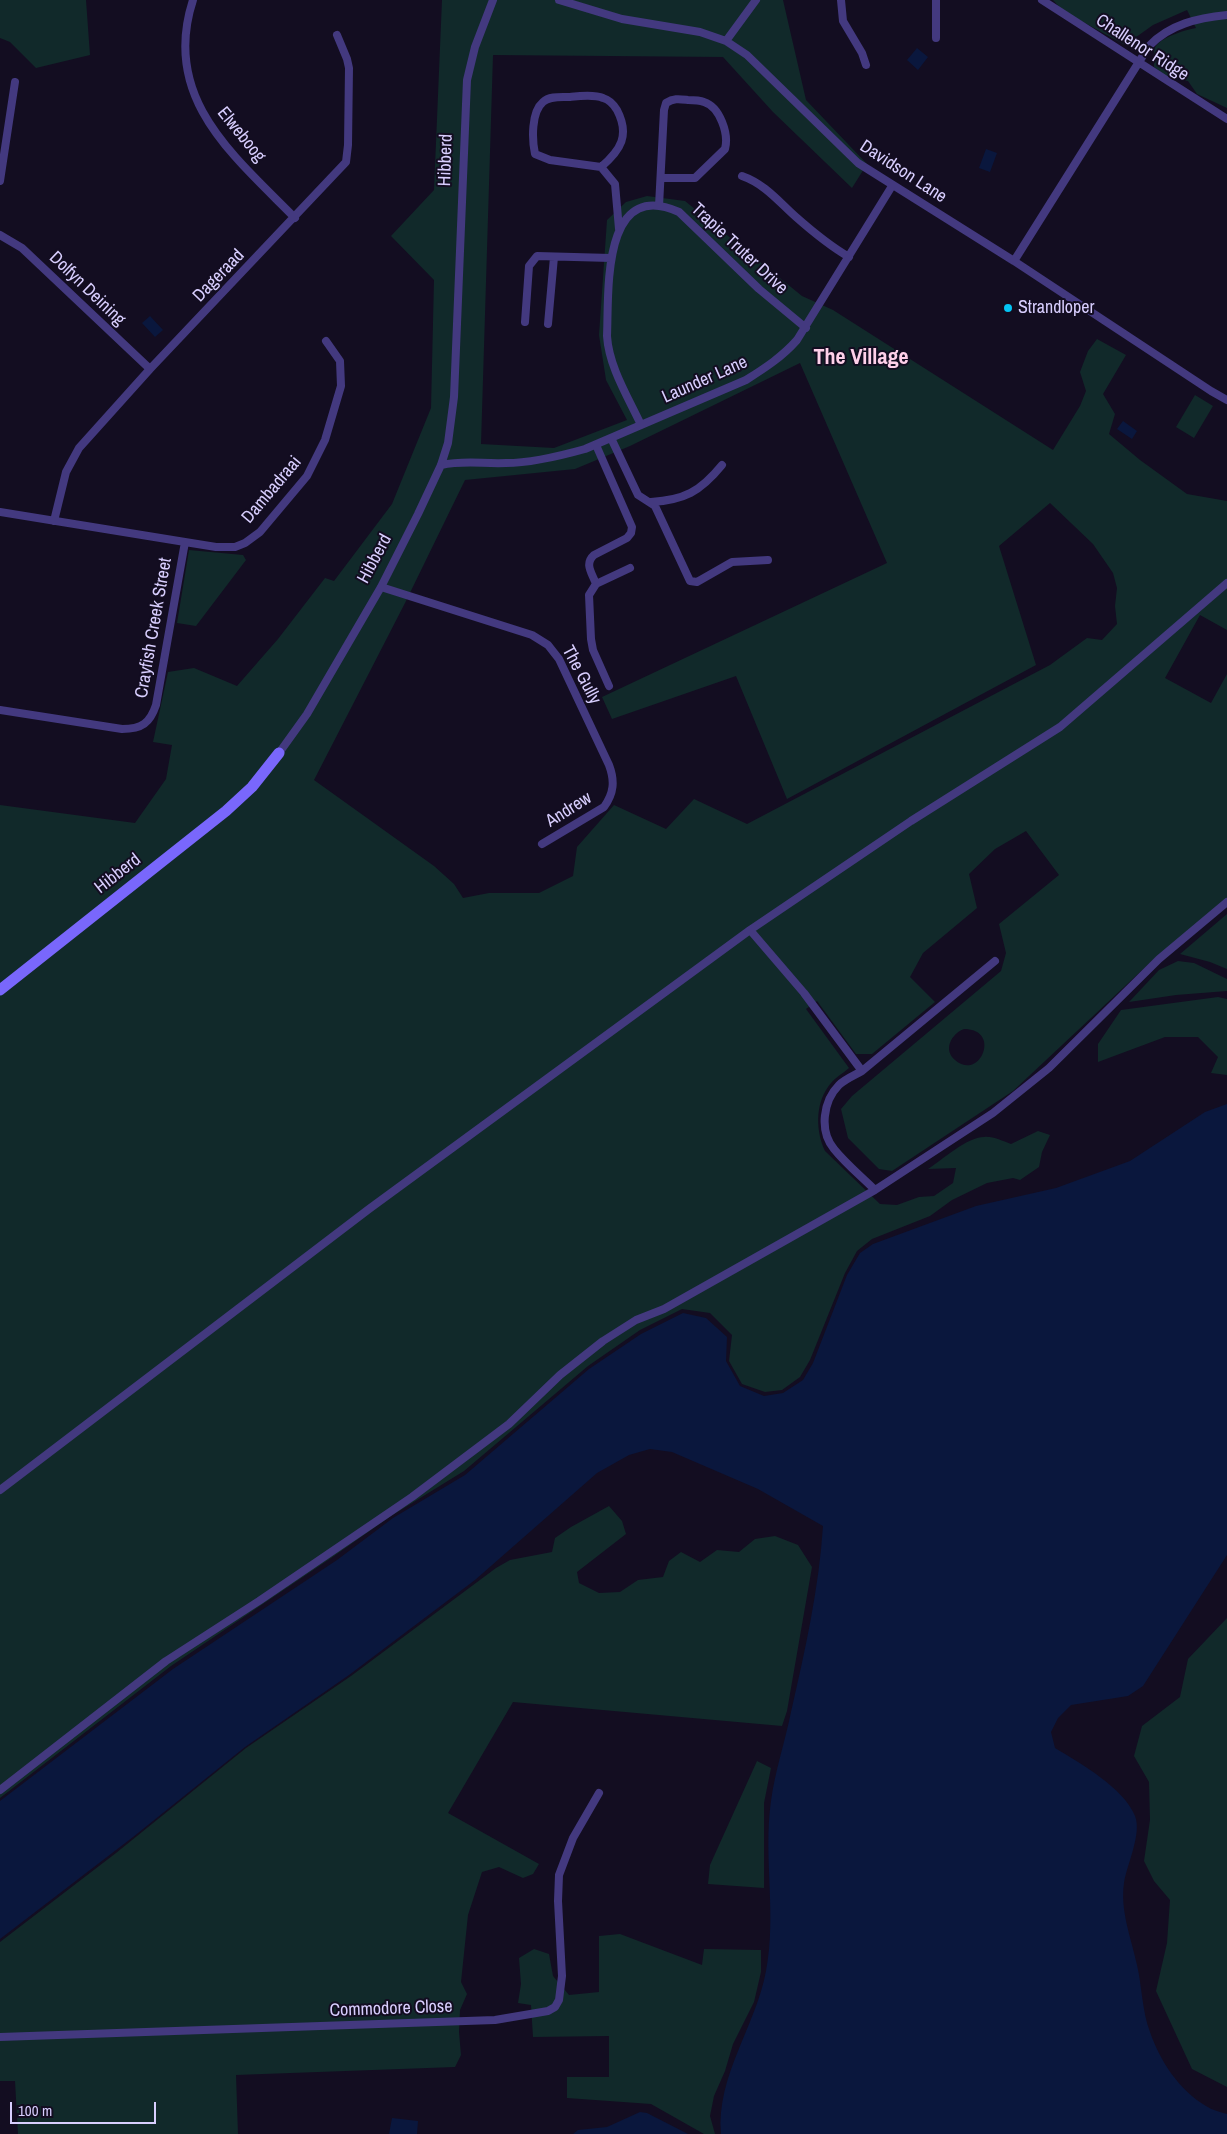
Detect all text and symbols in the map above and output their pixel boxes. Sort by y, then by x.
street label: Challenor Ridge [1091,10,1193,86]
street label: Elweboog [212,103,270,167]
street label: Hibberd [434,133,458,187]
street label: Davidson Lane [855,136,951,208]
street label: Trapie Truter Drive [686,199,792,299]
street label: Dageraad [189,245,249,307]
street label: Dolfyn Deining [44,247,130,331]
place label: Strandloper [1018,297,1094,319]
marker: Strandloper [1002,302,1014,314]
district label: The Village [814,345,908,371]
street label: Launder Lane [659,352,751,408]
street label: Dambadraai [238,452,306,528]
street label: Hibberd [353,531,397,587]
street label: Crayfish Creek Street [131,556,177,700]
street label: The Gully [557,642,605,708]
street label: Andrew [542,788,596,832]
street label: Hibberd [91,849,145,899]
street label: Commodore Close [329,1996,453,2022]
scale bar [12,2092,159,2124]
text: 100 m [18,2100,52,2121]

